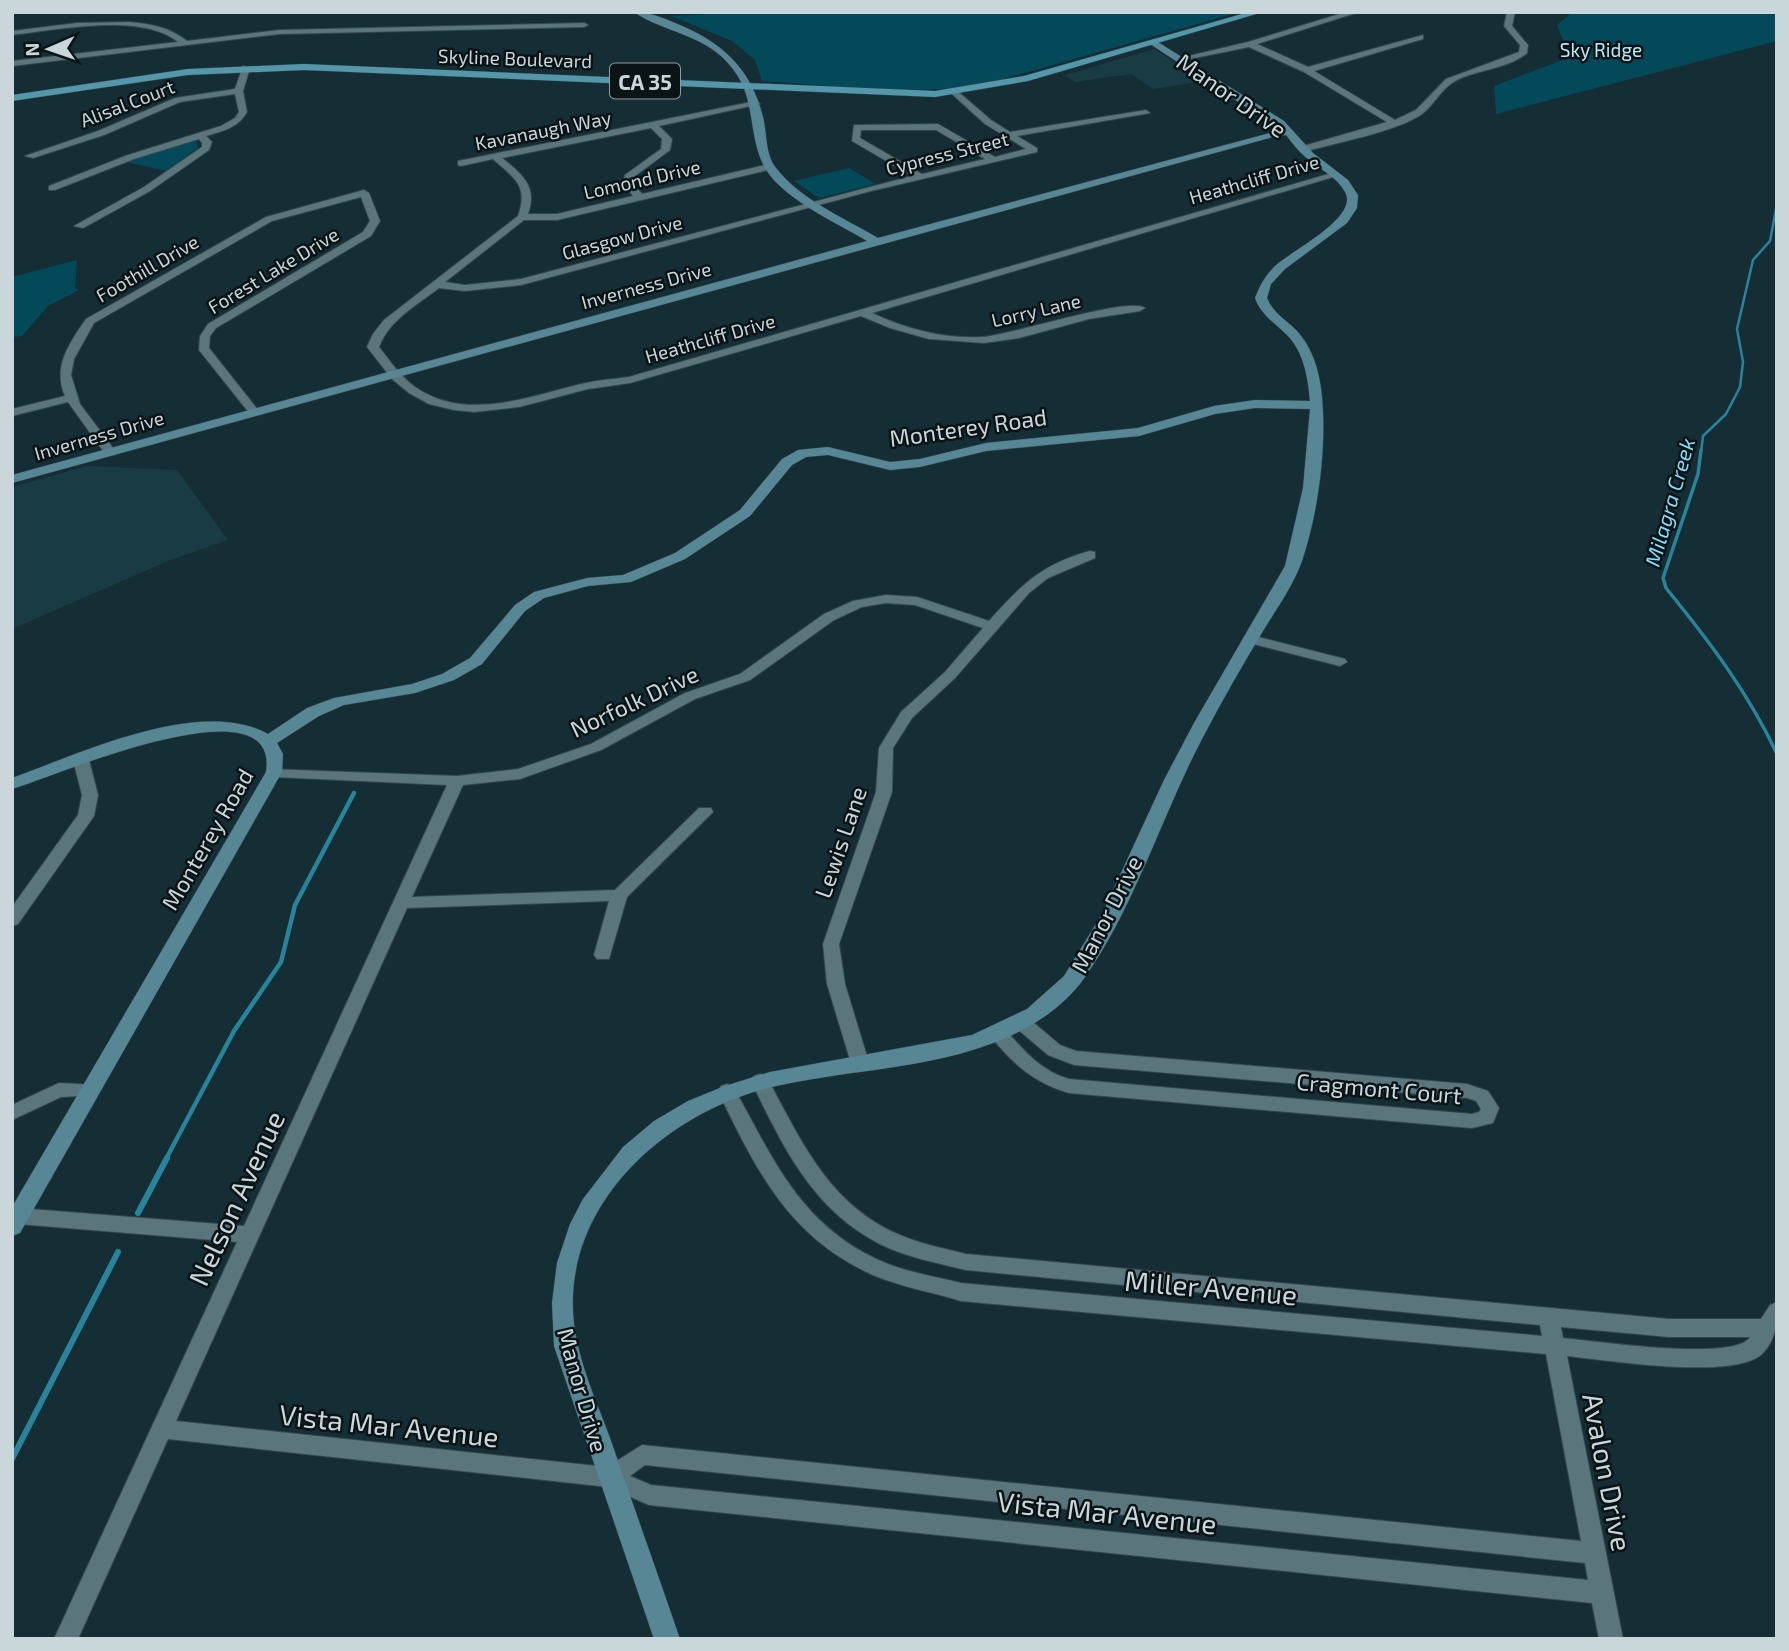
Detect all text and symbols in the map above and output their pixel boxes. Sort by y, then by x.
north arrow [14,14,84,84]
park label: Sky Ridge [1560,38,1642,61]
text: N [20,42,43,57]
street label: Skyline Boulevard [438,44,592,72]
street label: Manor Drive [1172,47,1292,143]
road number: CA 35 [610,64,680,98]
street label: Alisal Court [77,75,177,131]
street label: Kavanaugh Way [473,106,613,154]
street label: Cypress Street [883,127,1011,179]
street label: Heathcliff Drive [1186,149,1322,209]
street label: Lomond Drive [581,154,703,204]
street label: Glasgow Drive [559,210,685,264]
street label: Forest Lake Drive [203,222,343,318]
street label: Foothill Drive [92,229,202,307]
street label: Inverness Drive [578,257,714,313]
street label: Lorry Lane [989,289,1083,331]
street label: Heathcliff Drive [642,308,778,368]
street label: Monterey Road [887,402,1049,452]
street label: Inverness Drive [32,406,166,464]
water label: Milagra Creek [1639,435,1699,569]
street label: Norfolk Drive [565,659,703,743]
street label: Monterey Road [155,763,259,915]
street label: Lewis Lane [808,783,872,901]
street label: Manor Drive [1065,851,1147,977]
street label: Cragmont Court [1295,1067,1463,1109]
street label: Nelson Avenue [181,1105,291,1291]
street label: Miller Avenue [1123,1263,1299,1311]
street label: Manor Drive [552,1325,614,1455]
street label: Avalon Drive [1576,1390,1640,1554]
street label: Vista Mar Avenue [278,1397,500,1453]
street label: Vista Mar Avenue [996,1484,1218,1540]

